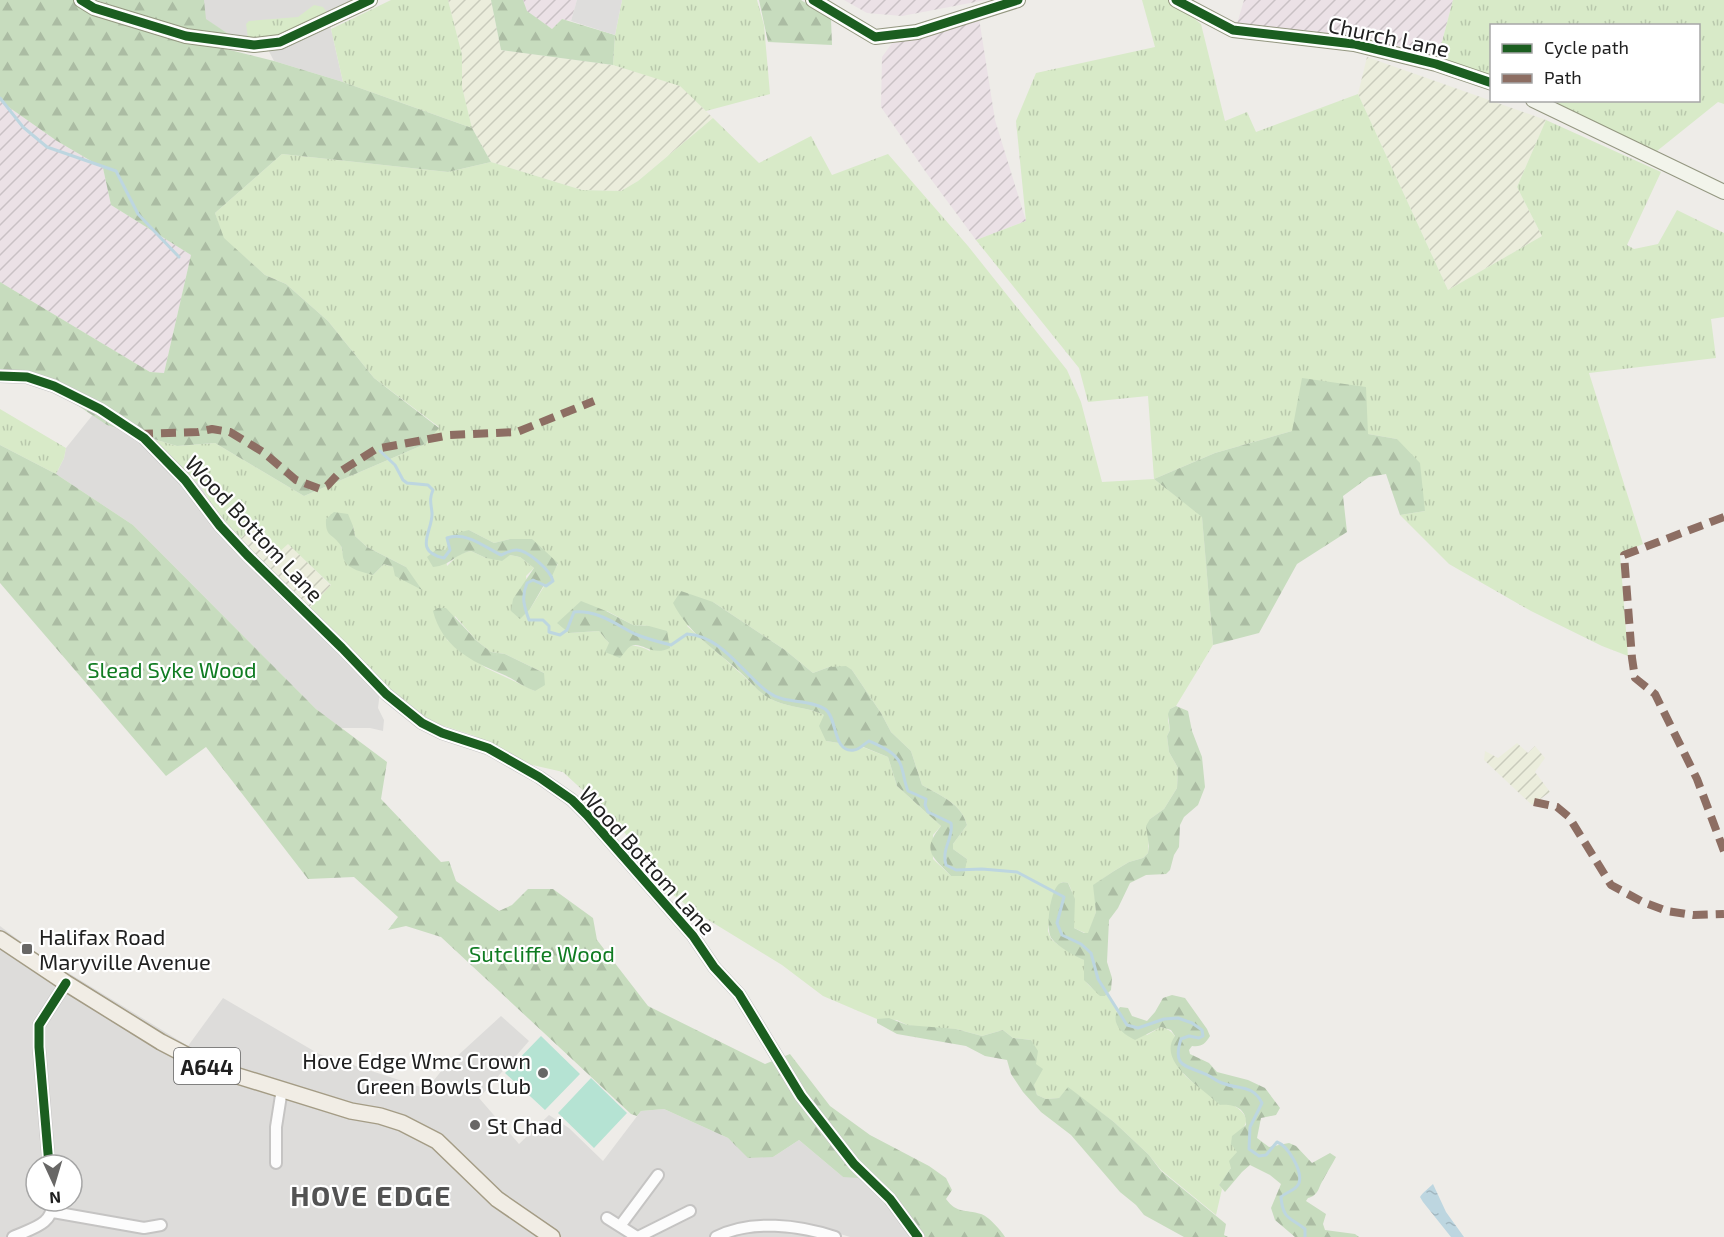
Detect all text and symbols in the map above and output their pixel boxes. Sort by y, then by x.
street label: Church Lane [1326,11,1452,61]
legend [1490,24,1700,102]
text: Cycle path [1544,36,1629,58]
text: Path [1544,66,1582,88]
street label: Wood Bottom Lane [181,449,329,607]
park label: Slead Syke Wood [87,656,257,682]
street label: Wood Bottom Lane [575,781,721,939]
place label: Halifax Road Maryville Avenue [39,923,211,974]
park label: Sutcliffe Wood [469,940,615,966]
marker: Halifax Road Maryville Avenue [20,942,34,956]
place label: Hove Edge Wmc Crown Green Bowls Club [302,1047,531,1098]
road number: A644 [174,1048,240,1084]
marker: Hove Edge Wmc Crown Green Bowls Club [536,1066,550,1080]
place label: St Chad [487,1112,563,1138]
marker: St Chad [468,1118,482,1132]
north arrow [24,1153,84,1213]
district label: HOVE EDGE [290,1178,452,1212]
text: N [49,1189,62,1208]

